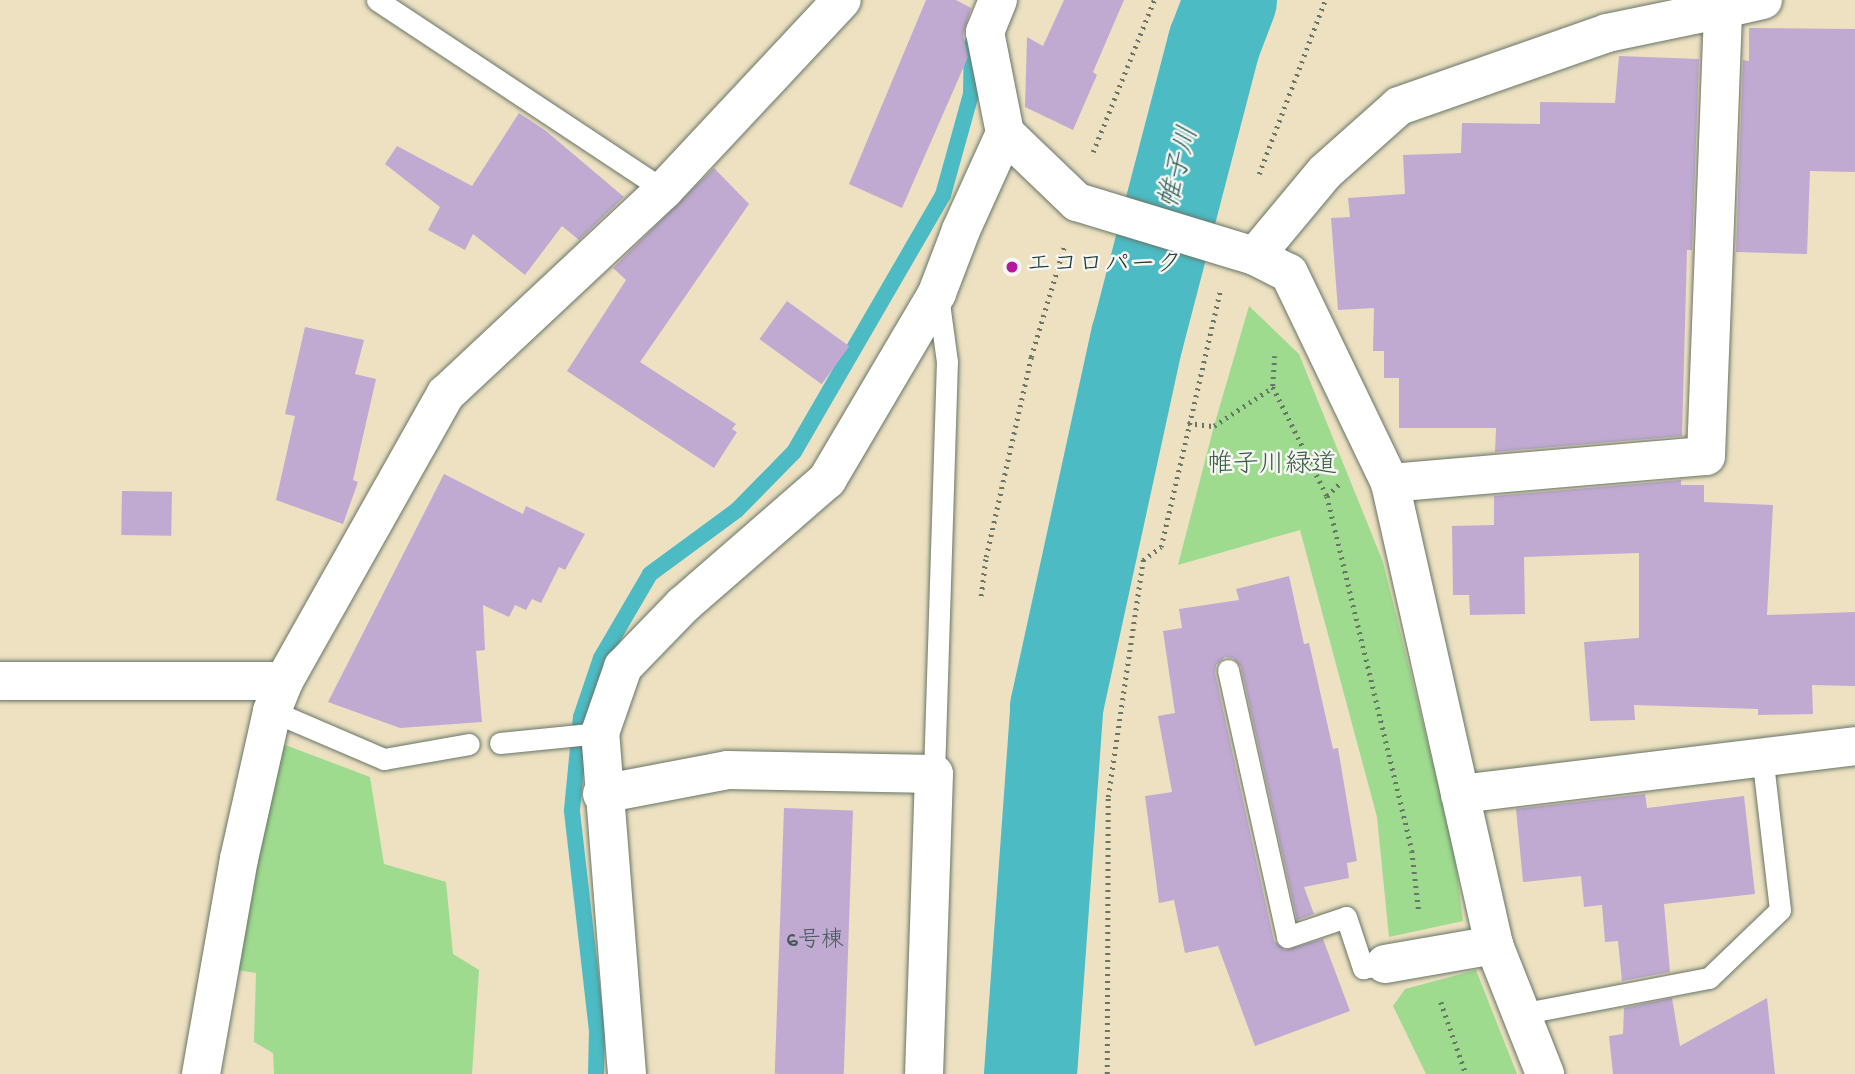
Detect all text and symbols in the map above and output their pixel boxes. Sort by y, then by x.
water label: 帷子川 [1154,123,1208,213]
place label: エコロパーク [1026,251,1182,283]
marker: エコロパーク [1004,259,1020,275]
park label: 帷子川緑道 [1207,451,1337,483]
house number: 6号棟 [786,928,844,956]

